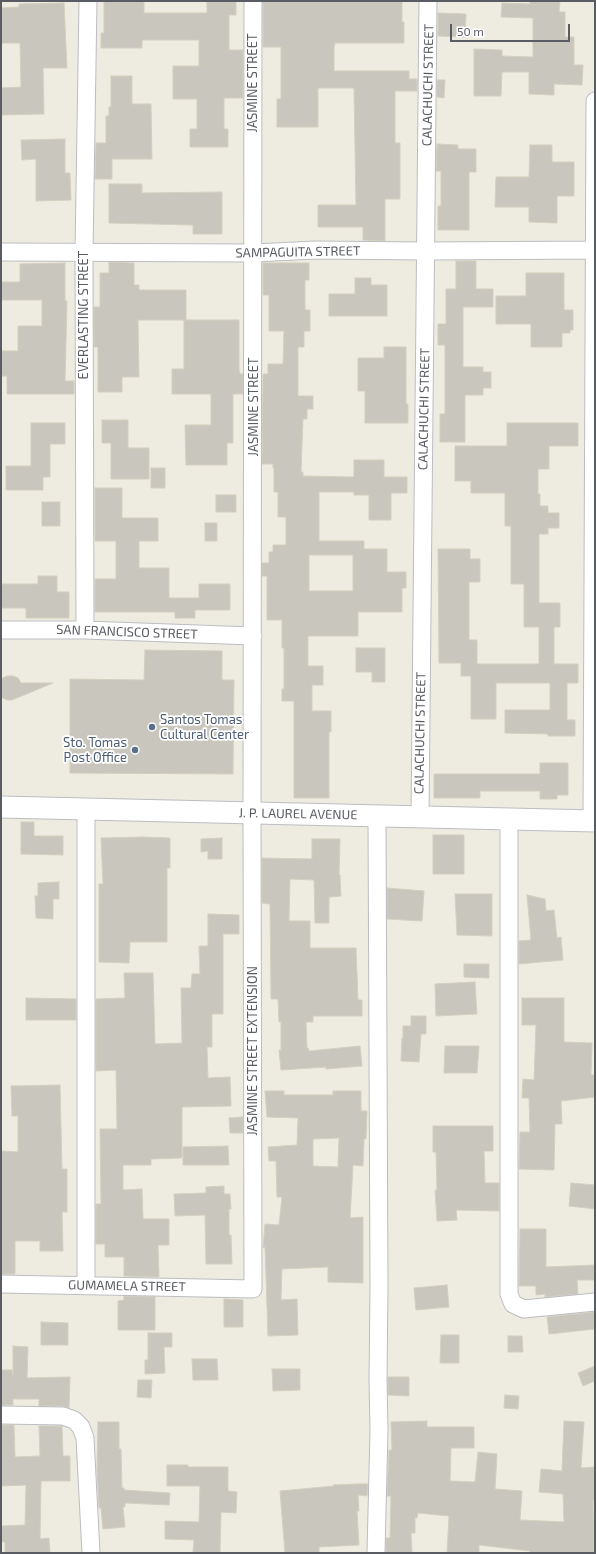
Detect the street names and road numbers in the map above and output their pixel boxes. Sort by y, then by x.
street label: CALACHUCHI STREET [419,24,437,146]
street label: JASMINE STREET [245,34,261,132]
street label: SAMPAGUITA STREET [235,243,361,261]
street label: EVERLASTING STREET [76,251,92,379]
street label: CALACHUCHI STREET [415,348,433,470]
street label: JASMINE STREET [246,358,262,456]
street label: SAN FRANCISCO STREET [56,622,198,642]
street label: CALACHUCHI STREET [411,672,429,794]
street label: J. P. LAUREL AVENUE [238,805,358,823]
street label: JASMINE STREET EXTENSION [245,966,261,1136]
street label: GUMAMELA STREET [68,1277,186,1295]

